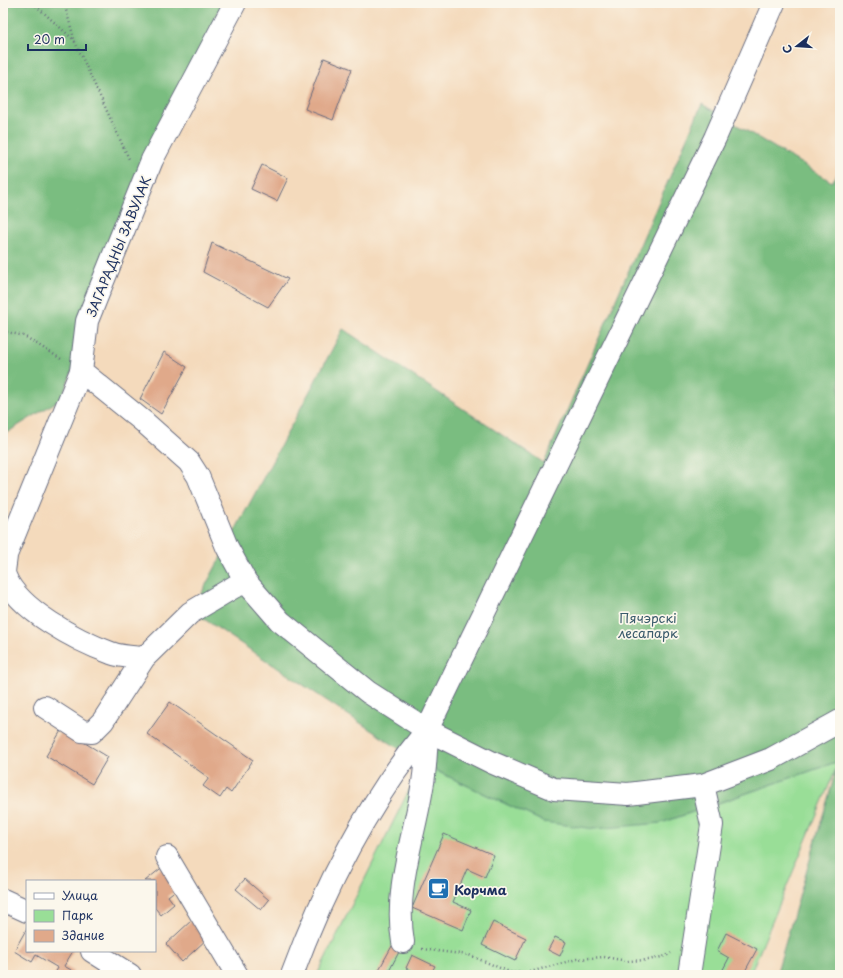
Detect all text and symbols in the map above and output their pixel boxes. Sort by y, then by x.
scale bar [28,26,86,52]
north arrow [777,26,817,66]
text: 20 m [34,30,65,48]
text: С [778,43,796,56]
street label: ЗАГАРАДНЫ ЗАВУЛАК [81,173,155,320]
park label: Пячэрскі лесапарк [617,608,678,642]
cafe icon: Корчма [426,876,452,902]
legend [26,880,156,952]
place label: Корчма [454,880,507,899]
text: Улица [62,886,98,904]
text: Парк [62,906,94,924]
text: Здание [62,926,104,944]

